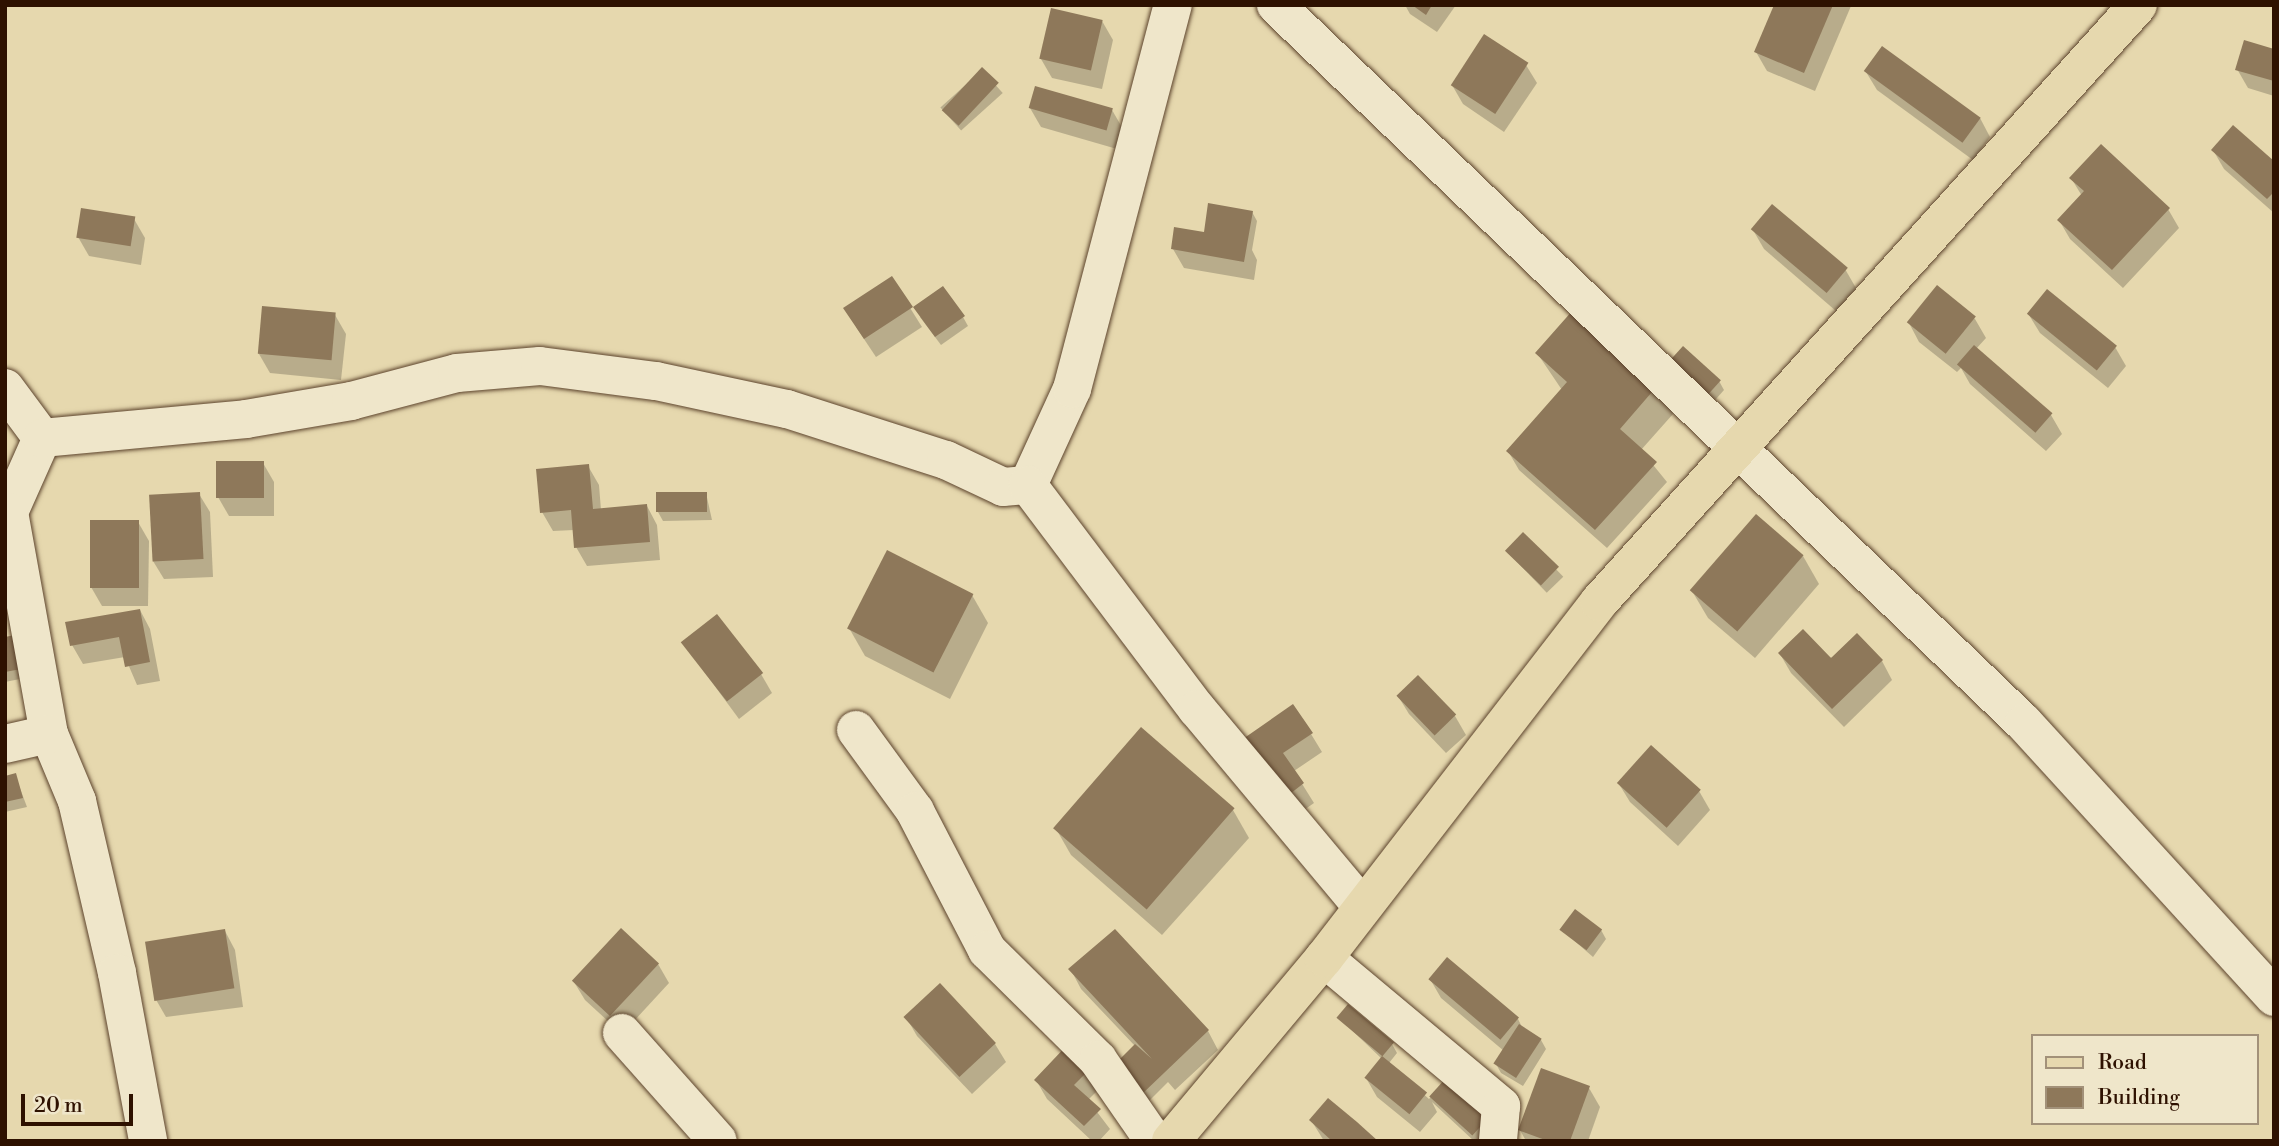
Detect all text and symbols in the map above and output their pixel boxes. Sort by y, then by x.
legend [2030,1034,2258,1125]
text: Road [2098,1050,2147,1076]
scale bar [24,1080,136,1124]
text: Building [2098,1085,2180,1111]
text: 20 m [34,1093,83,1119]

